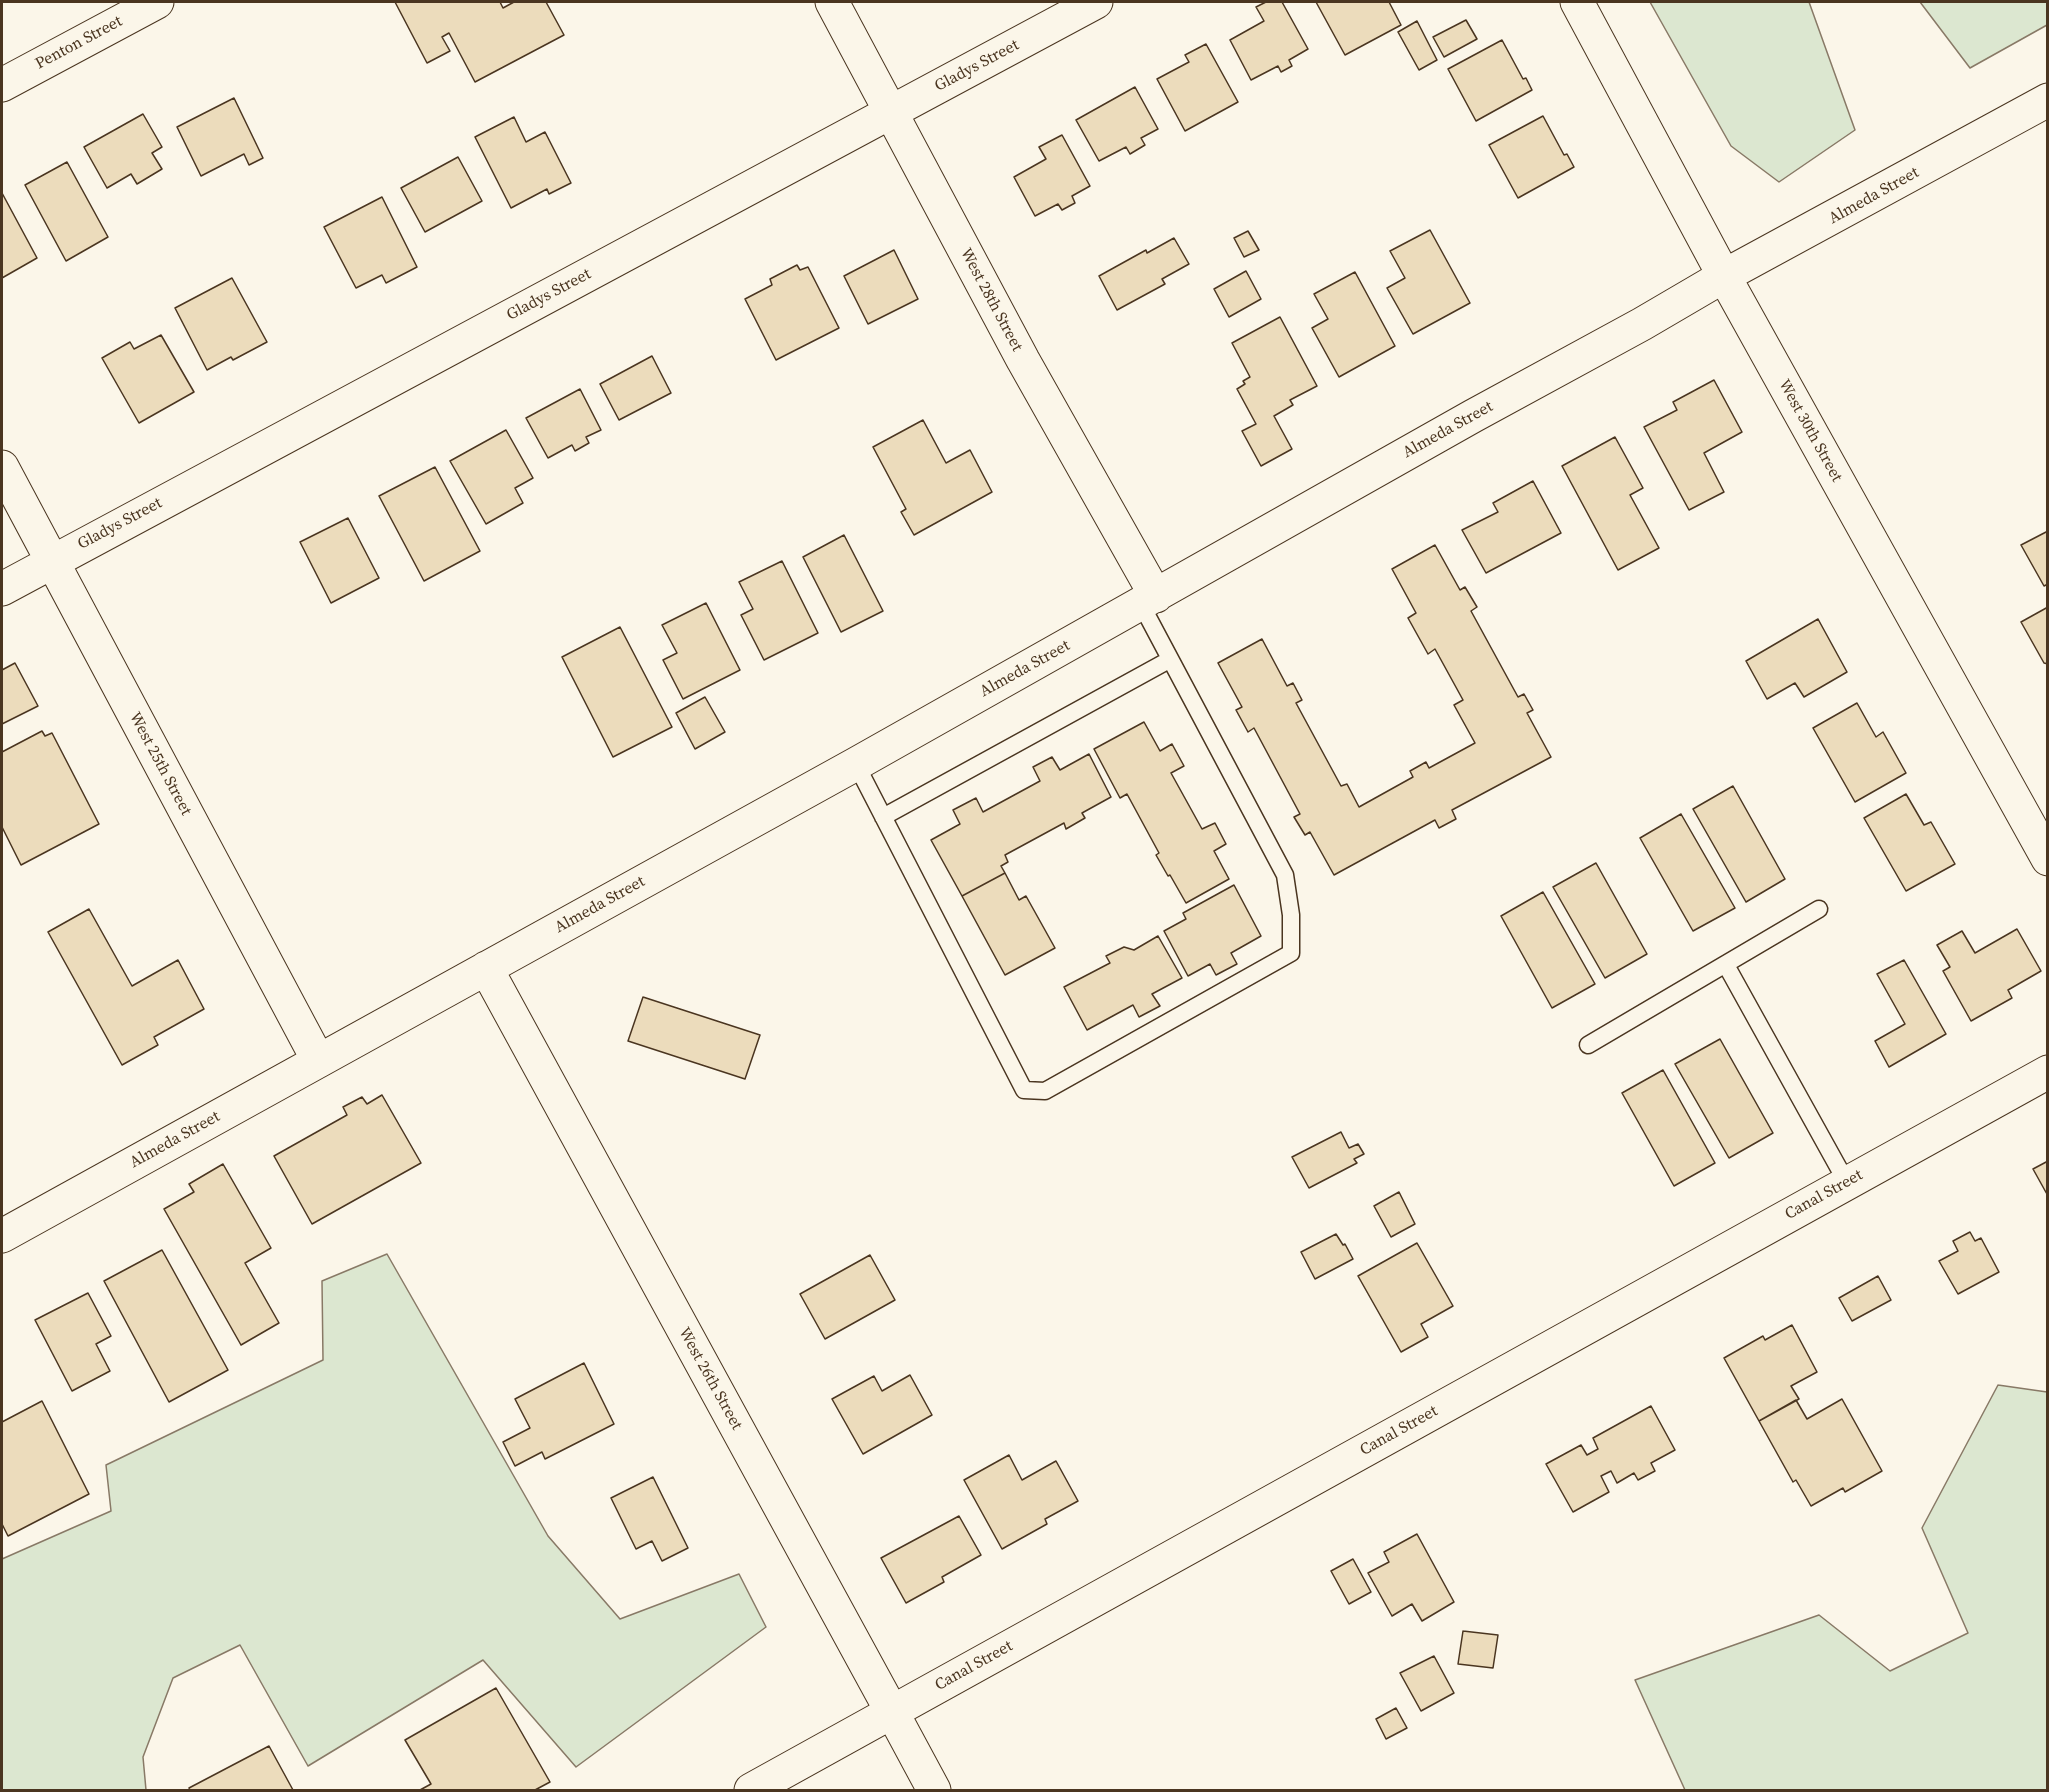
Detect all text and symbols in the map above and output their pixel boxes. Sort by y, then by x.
street label: Penton Street [32,12,126,74]
street label: Gladys Street [932,36,1022,96]
street label: Almeda Street [1826,163,1922,229]
street label: West 28th Street [956,245,1026,355]
street label: Gladys Street [504,265,594,325]
street label: West 30th Street [1774,376,1846,486]
street label: Almeda Street [1400,397,1496,463]
street label: Gladys Street [75,494,165,554]
street label: Almeda Street [977,636,1073,702]
street label: West 25th Street [125,709,195,819]
street label: Almeda Street [552,872,648,938]
street label: Almeda Street [127,1107,223,1173]
street label: Canal Street [1782,1166,1866,1224]
street label: West 26th Street [674,1324,746,1434]
street label: Canal Street [1357,1402,1441,1460]
street label: Canal Street [932,1637,1016,1695]

